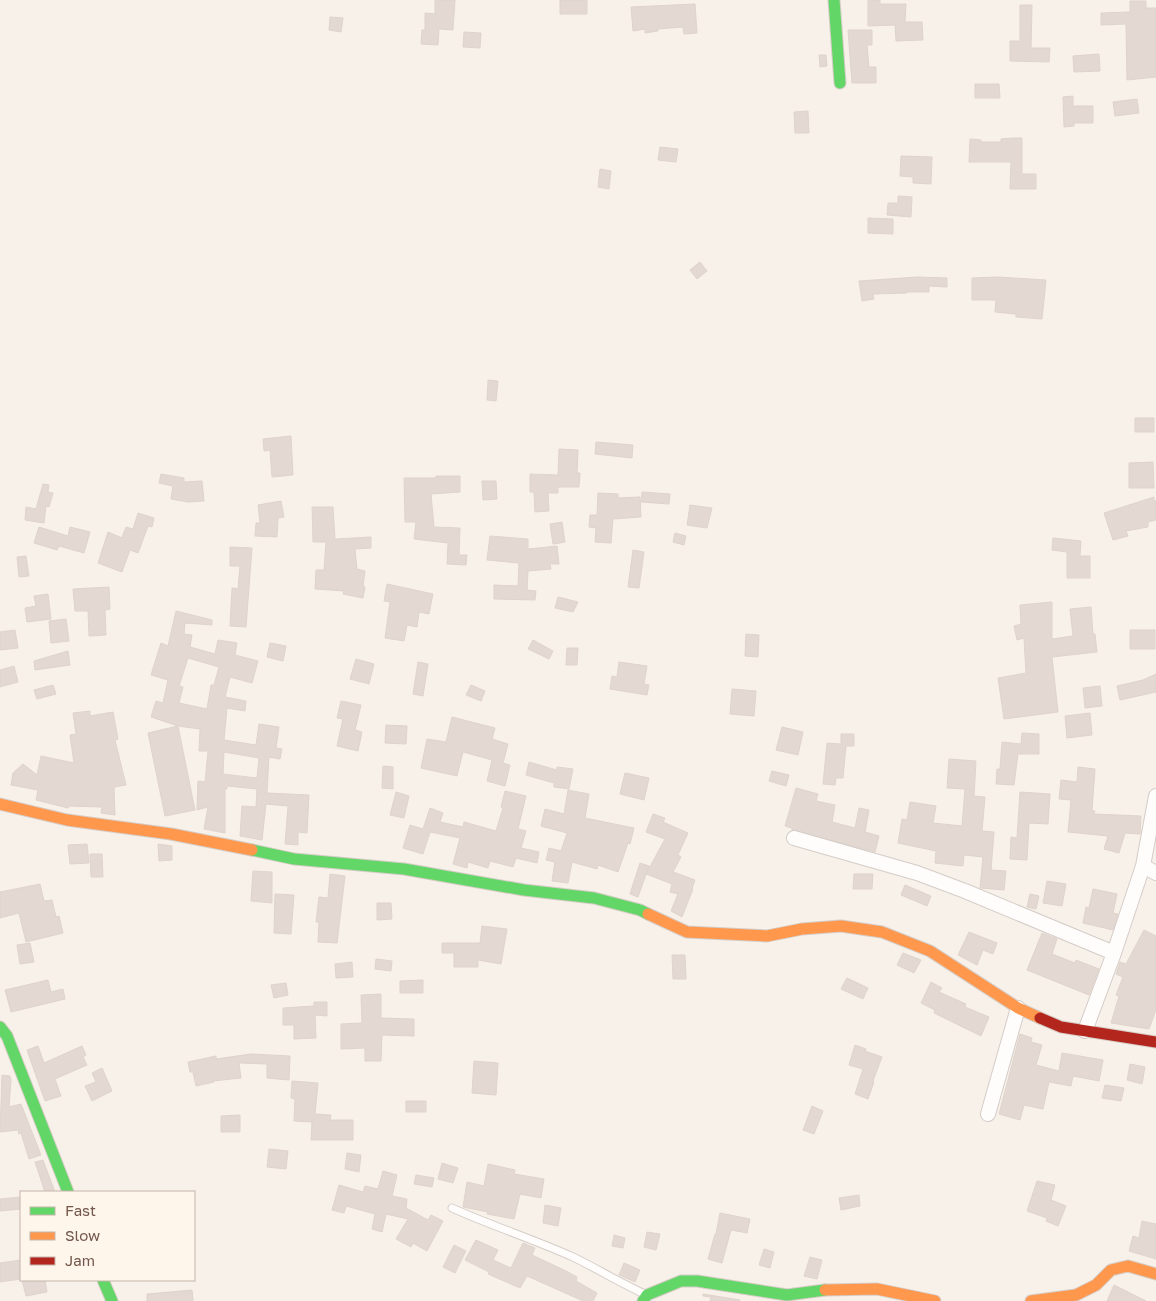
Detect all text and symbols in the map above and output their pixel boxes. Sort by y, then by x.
legend [20,1191,195,1281]
text: Fast [65,1201,96,1219]
text: Slow [65,1226,100,1244]
text: Jam [65,1251,95,1269]

